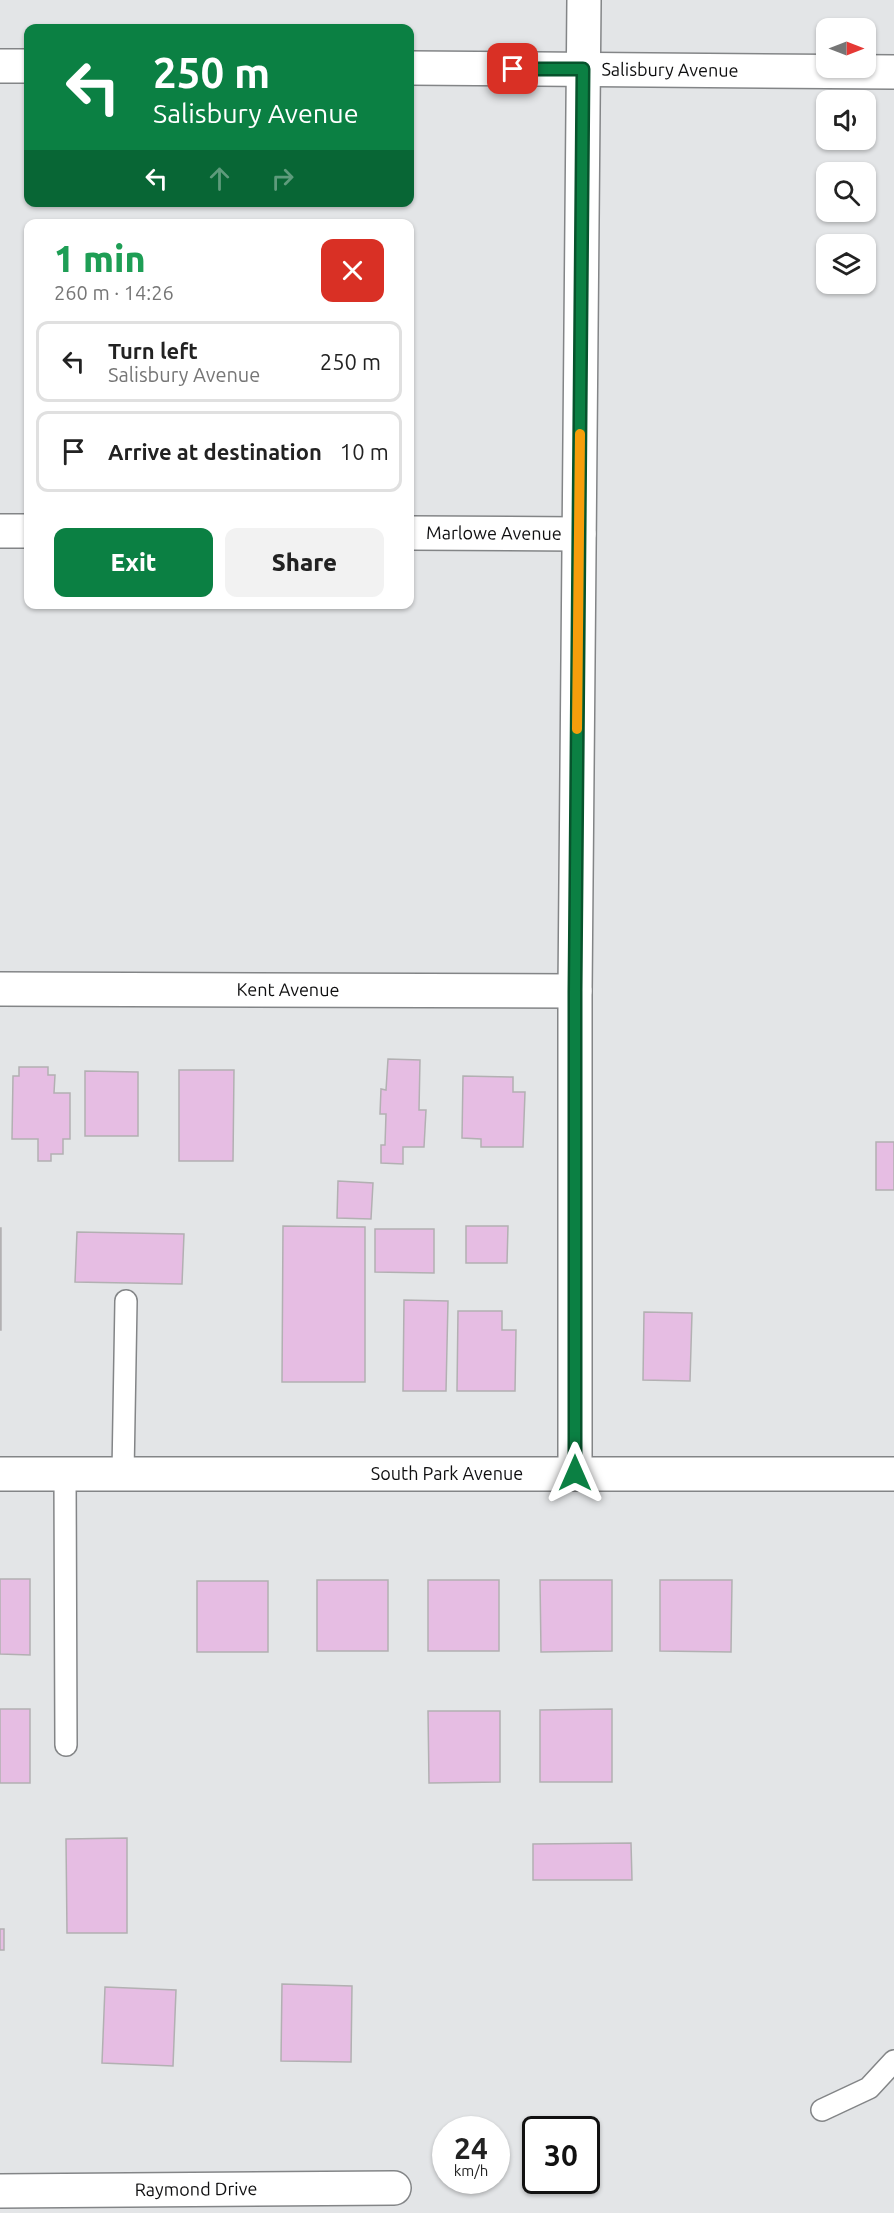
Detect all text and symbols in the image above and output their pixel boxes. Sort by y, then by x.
north arrow [816,18,876,78]
map controls [816,18,876,294]
pin [487,43,538,94]
icon: left [54,48,132,126]
text: 250 m [153,49,270,96]
icon: arrive [496,52,529,85]
street label: Salisbury Avenue [601,59,739,80]
button: sound [816,90,876,150]
text: Salisbury Avenue [153,98,359,128]
icon: left [140,162,173,195]
icon: ahead [203,162,236,195]
icon: right [266,162,299,195]
button: search [816,162,876,222]
button: layers [816,234,876,294]
text: 1 min [54,238,146,279]
button: close [321,239,384,302]
text: 260 m · 14:26 [54,281,174,304]
text: Turn left [108,338,198,363]
icon: left [57,345,90,378]
text: 250 m [320,349,381,374]
text: Salisbury Avenue [108,363,260,386]
icon: arrive [57,435,90,468]
text: Arrive at destination [108,439,322,464]
text: 10 m [340,439,389,464]
street label: Marlowe Avenue [426,522,562,543]
button: Exit [54,528,213,597]
button: Share [225,528,384,597]
street label: Kent Avenue [237,979,339,999]
position arrow [543,1441,607,1505]
street label: South Park Avenue [371,1463,523,1483]
speed limit sign: 30 [522,2116,600,2194]
text: 24 [454,2131,488,2165]
text: km/h [454,2162,488,2179]
street label: Raymond Drive [135,2178,257,2199]

